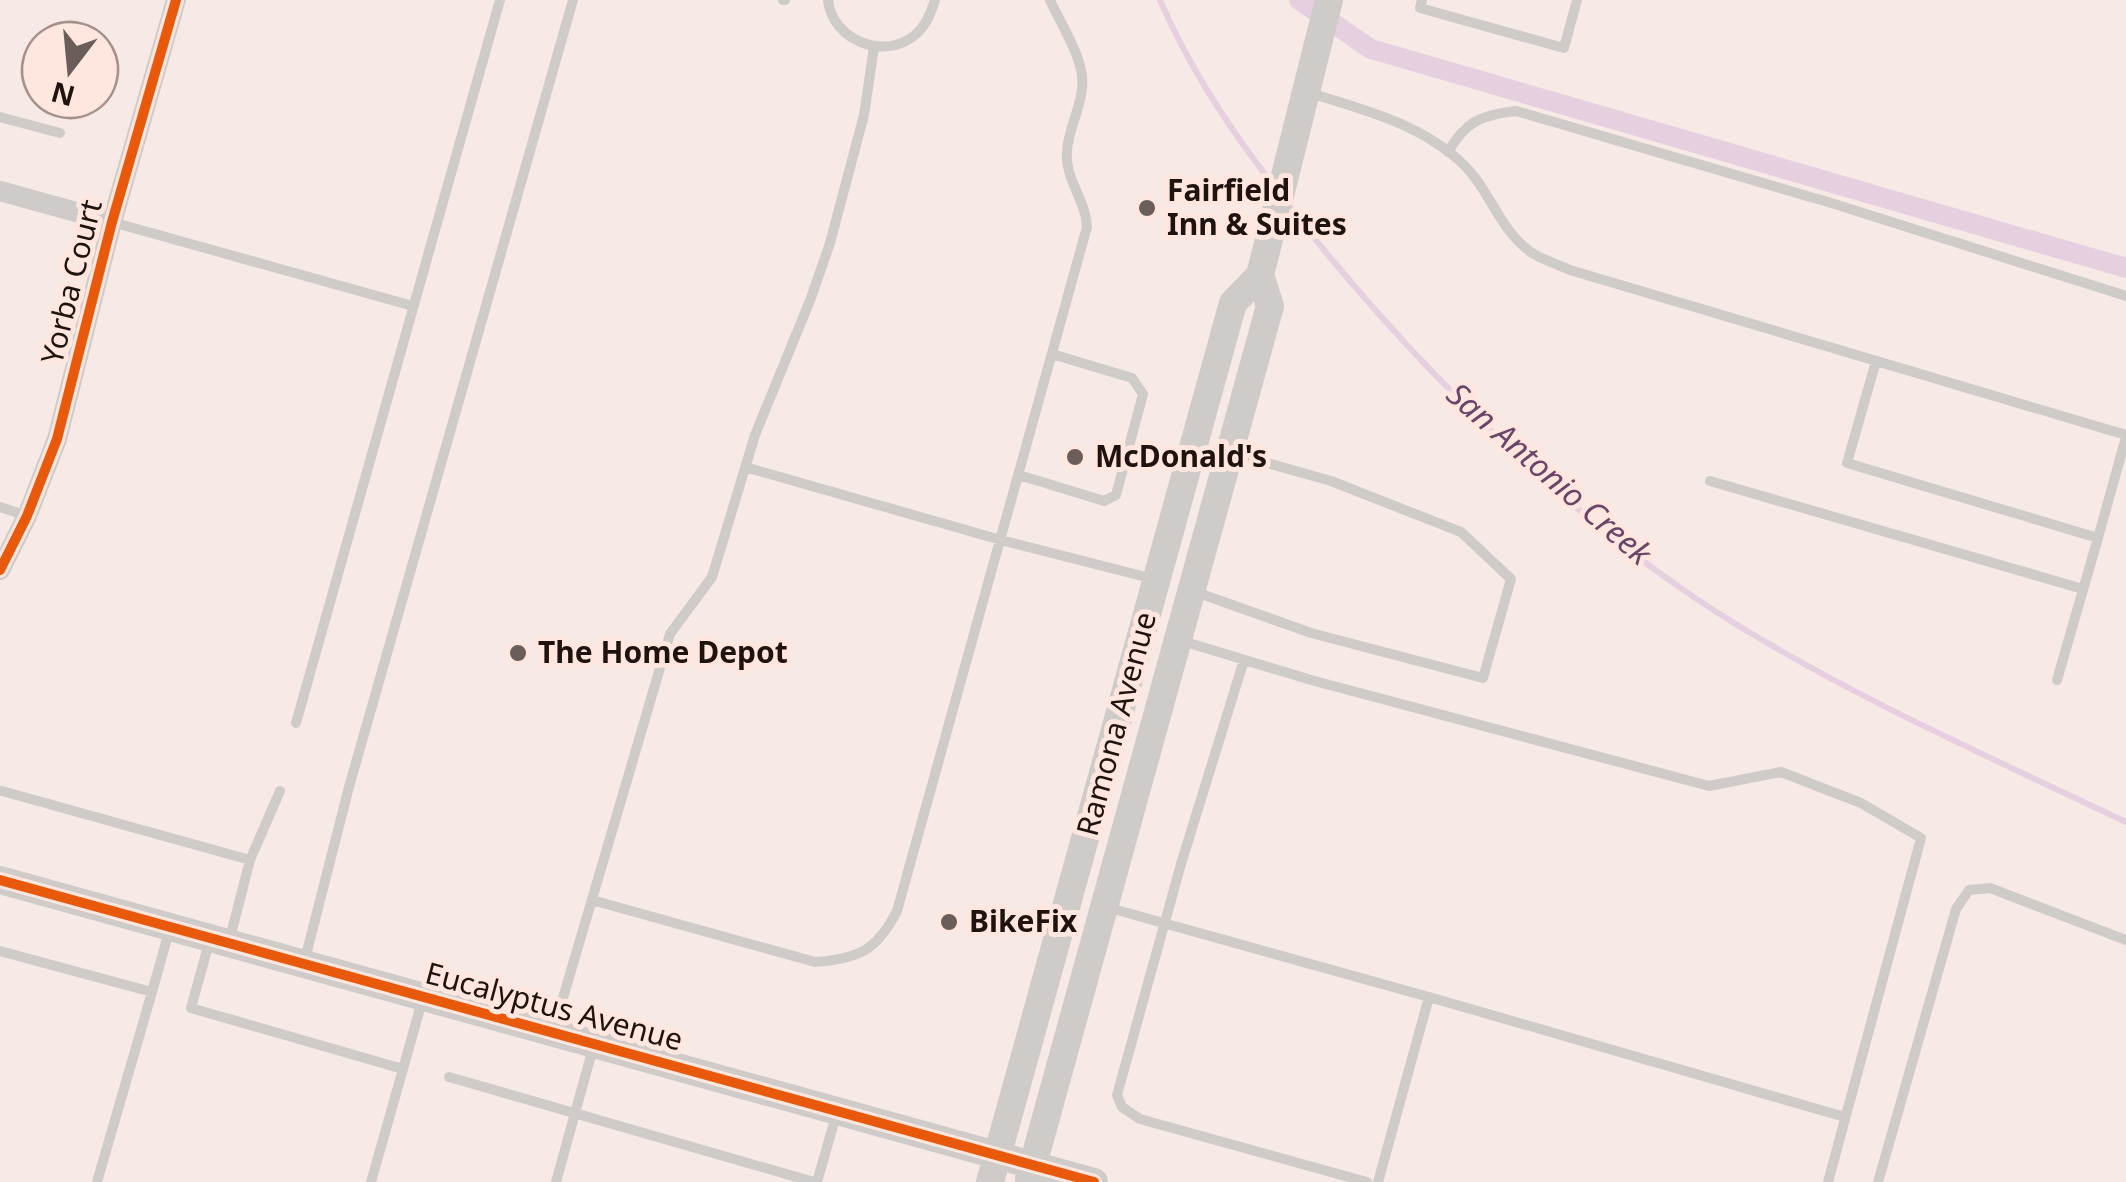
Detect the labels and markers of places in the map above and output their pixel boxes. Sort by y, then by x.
place label: Fairfield Inn & Suites [1167,169,1347,244]
marker: Fairfield Inn & Suites [1136,197,1158,219]
place label: McDonald's [1095,435,1267,476]
marker: McDonald's [1064,446,1086,468]
place label: The Home Depot [538,631,788,672]
marker: The Home Depot [507,642,529,664]
place label: BikeFix [969,900,1078,941]
marker: BikeFix [938,911,960,933]

